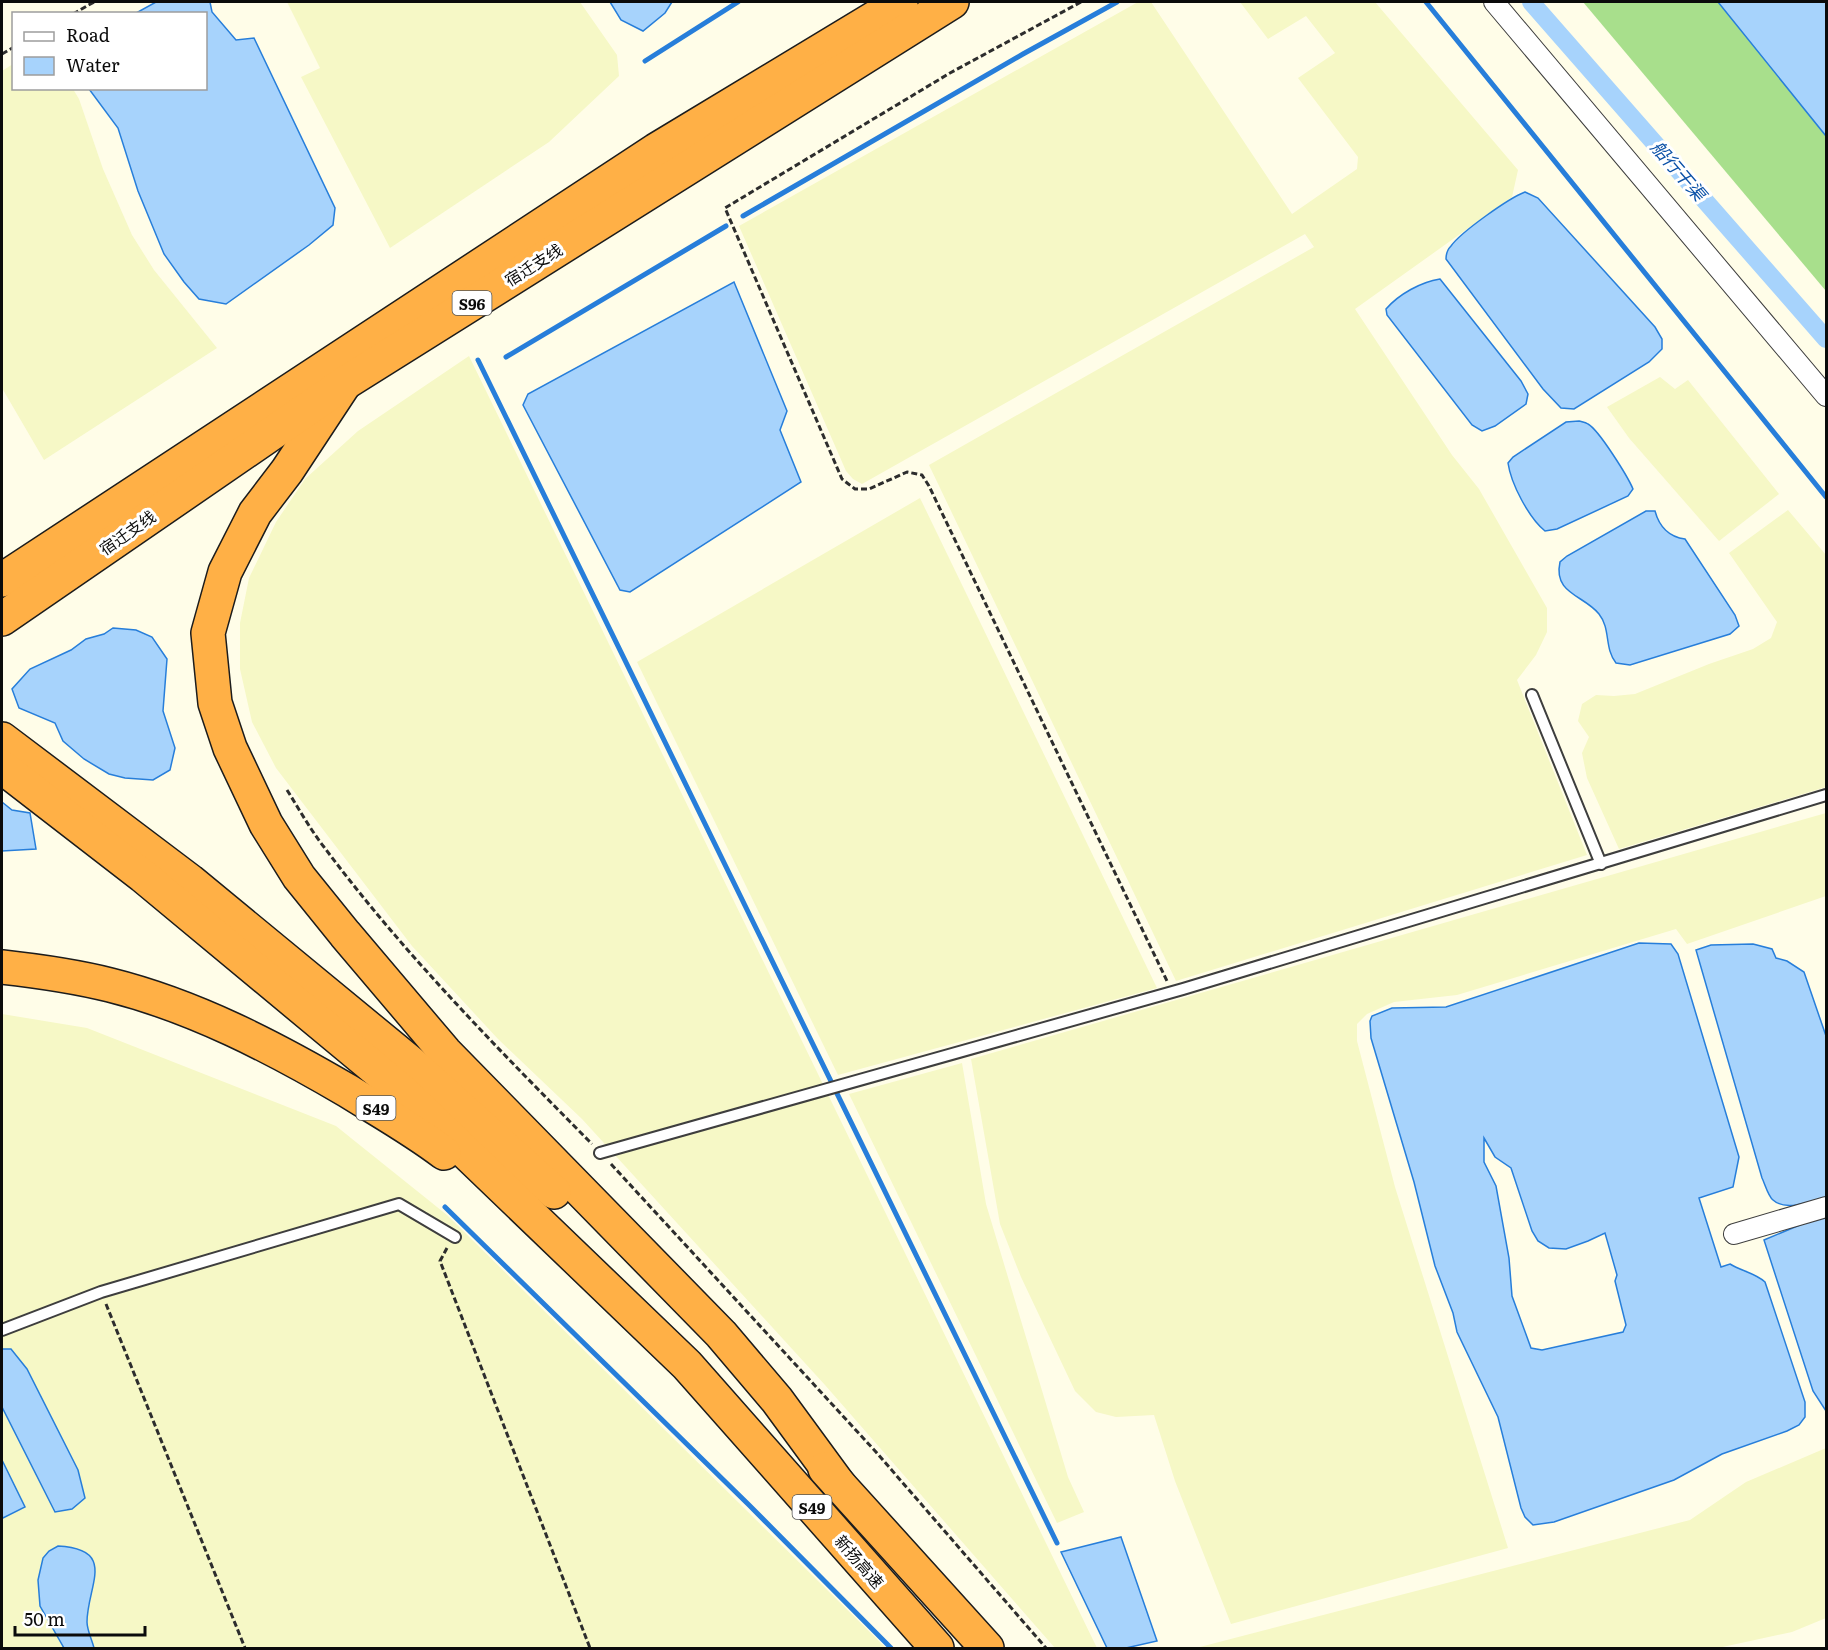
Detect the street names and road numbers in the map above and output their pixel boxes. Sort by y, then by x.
street label: 宿迁支线 [499,237,567,291]
road number: S96 [452,291,492,315]
street label: 宿迁支线 [94,504,160,560]
road number: S49 [356,1096,395,1120]
road number: S49 [792,1495,832,1519]
street label: 新扬高速 [830,1529,890,1593]

